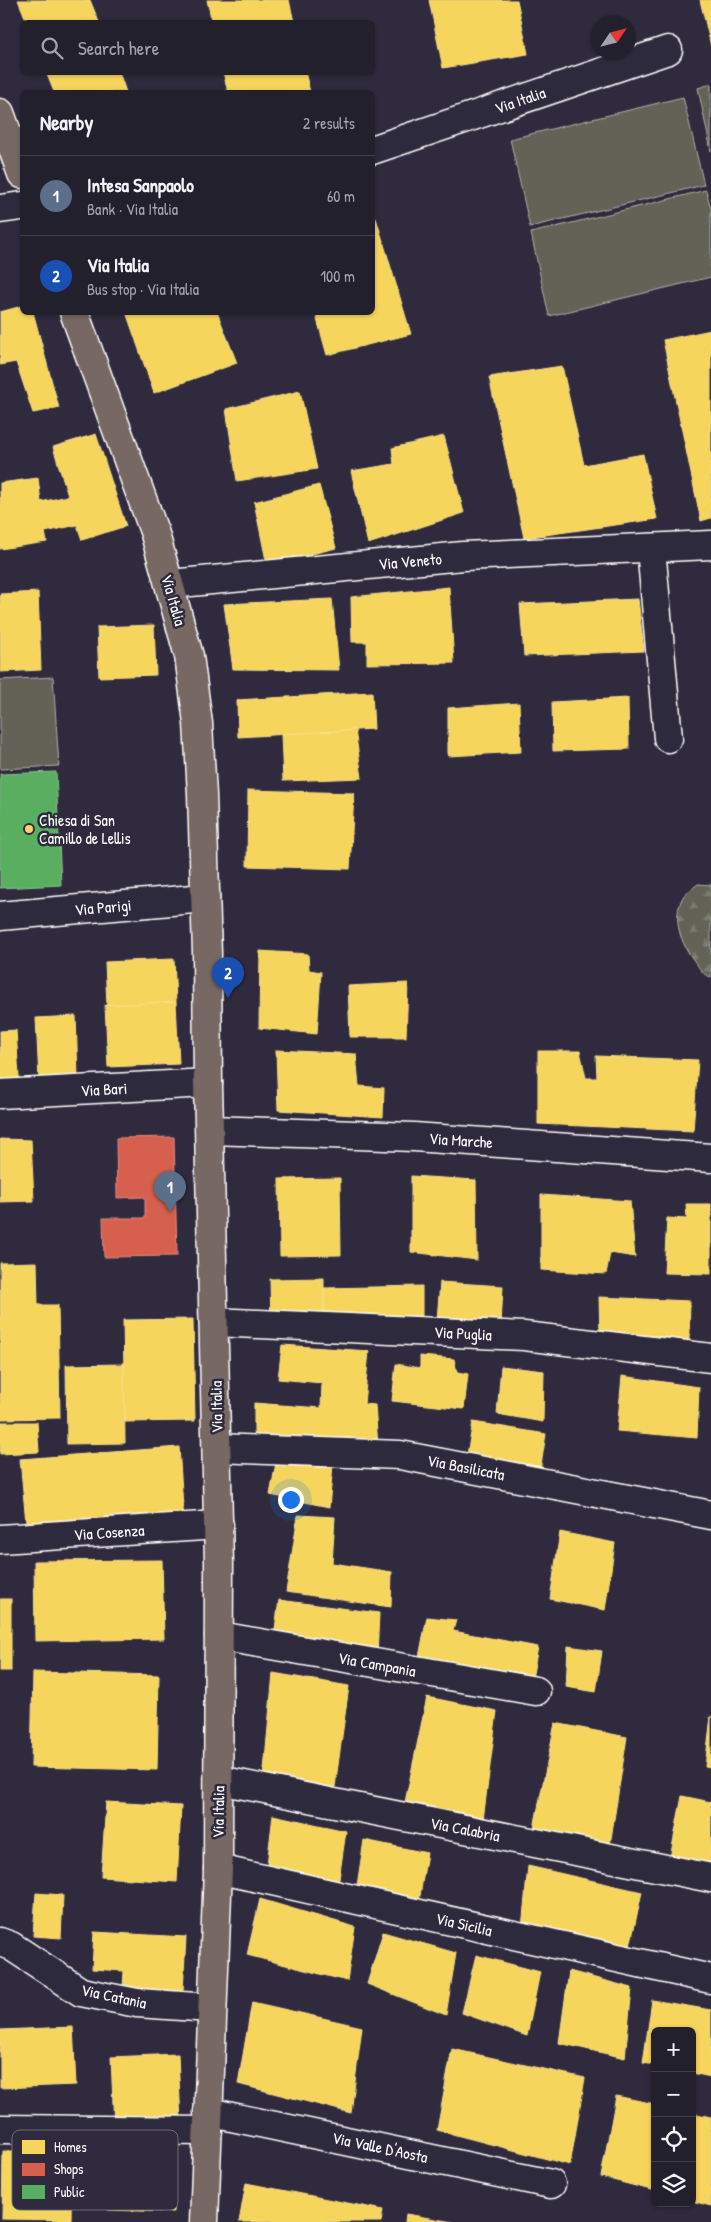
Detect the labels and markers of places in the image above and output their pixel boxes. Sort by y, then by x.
place label: Chiesa di San Camillo de Lellis [39,809,131,849]
marker: Chiesa di San Camillo de Lellis [23,823,35,835]
pin: 2 [212,957,244,998]
pin: 1 [154,1171,186,1212]

